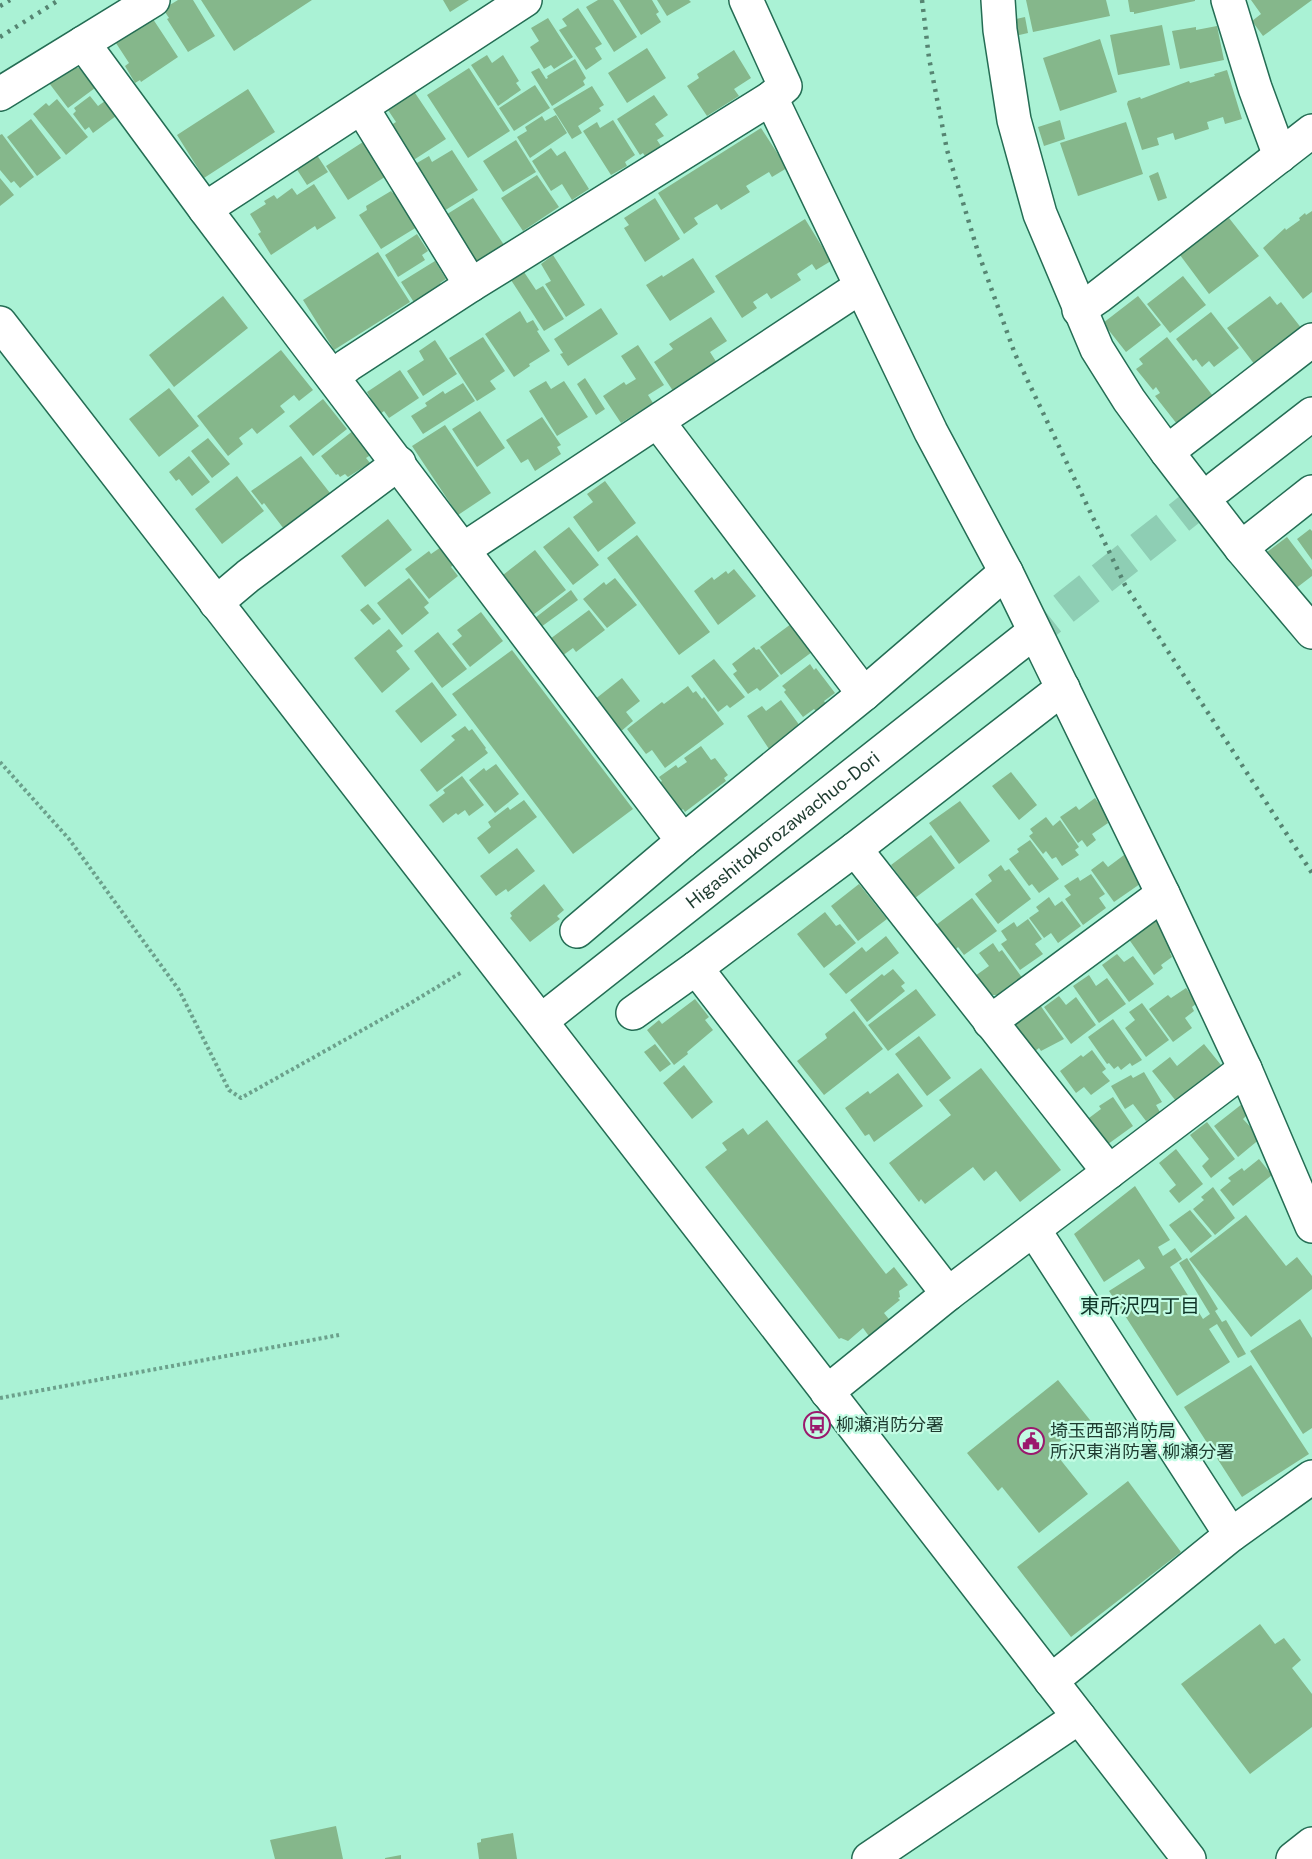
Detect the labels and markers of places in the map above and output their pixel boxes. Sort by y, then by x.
bus stop icon: 柳瀬消防分署 [802,1410,832,1440]
place label: 柳瀬消防分署 [836,1414,944,1435]
place label: 埼玉西部消防局 所沢東消防署 柳瀬分署 [1050,1420,1234,1462]
public building icon: 埼玉西部消防局 所沢東消防署 柳瀬分署 [1016,1426,1046,1456]

